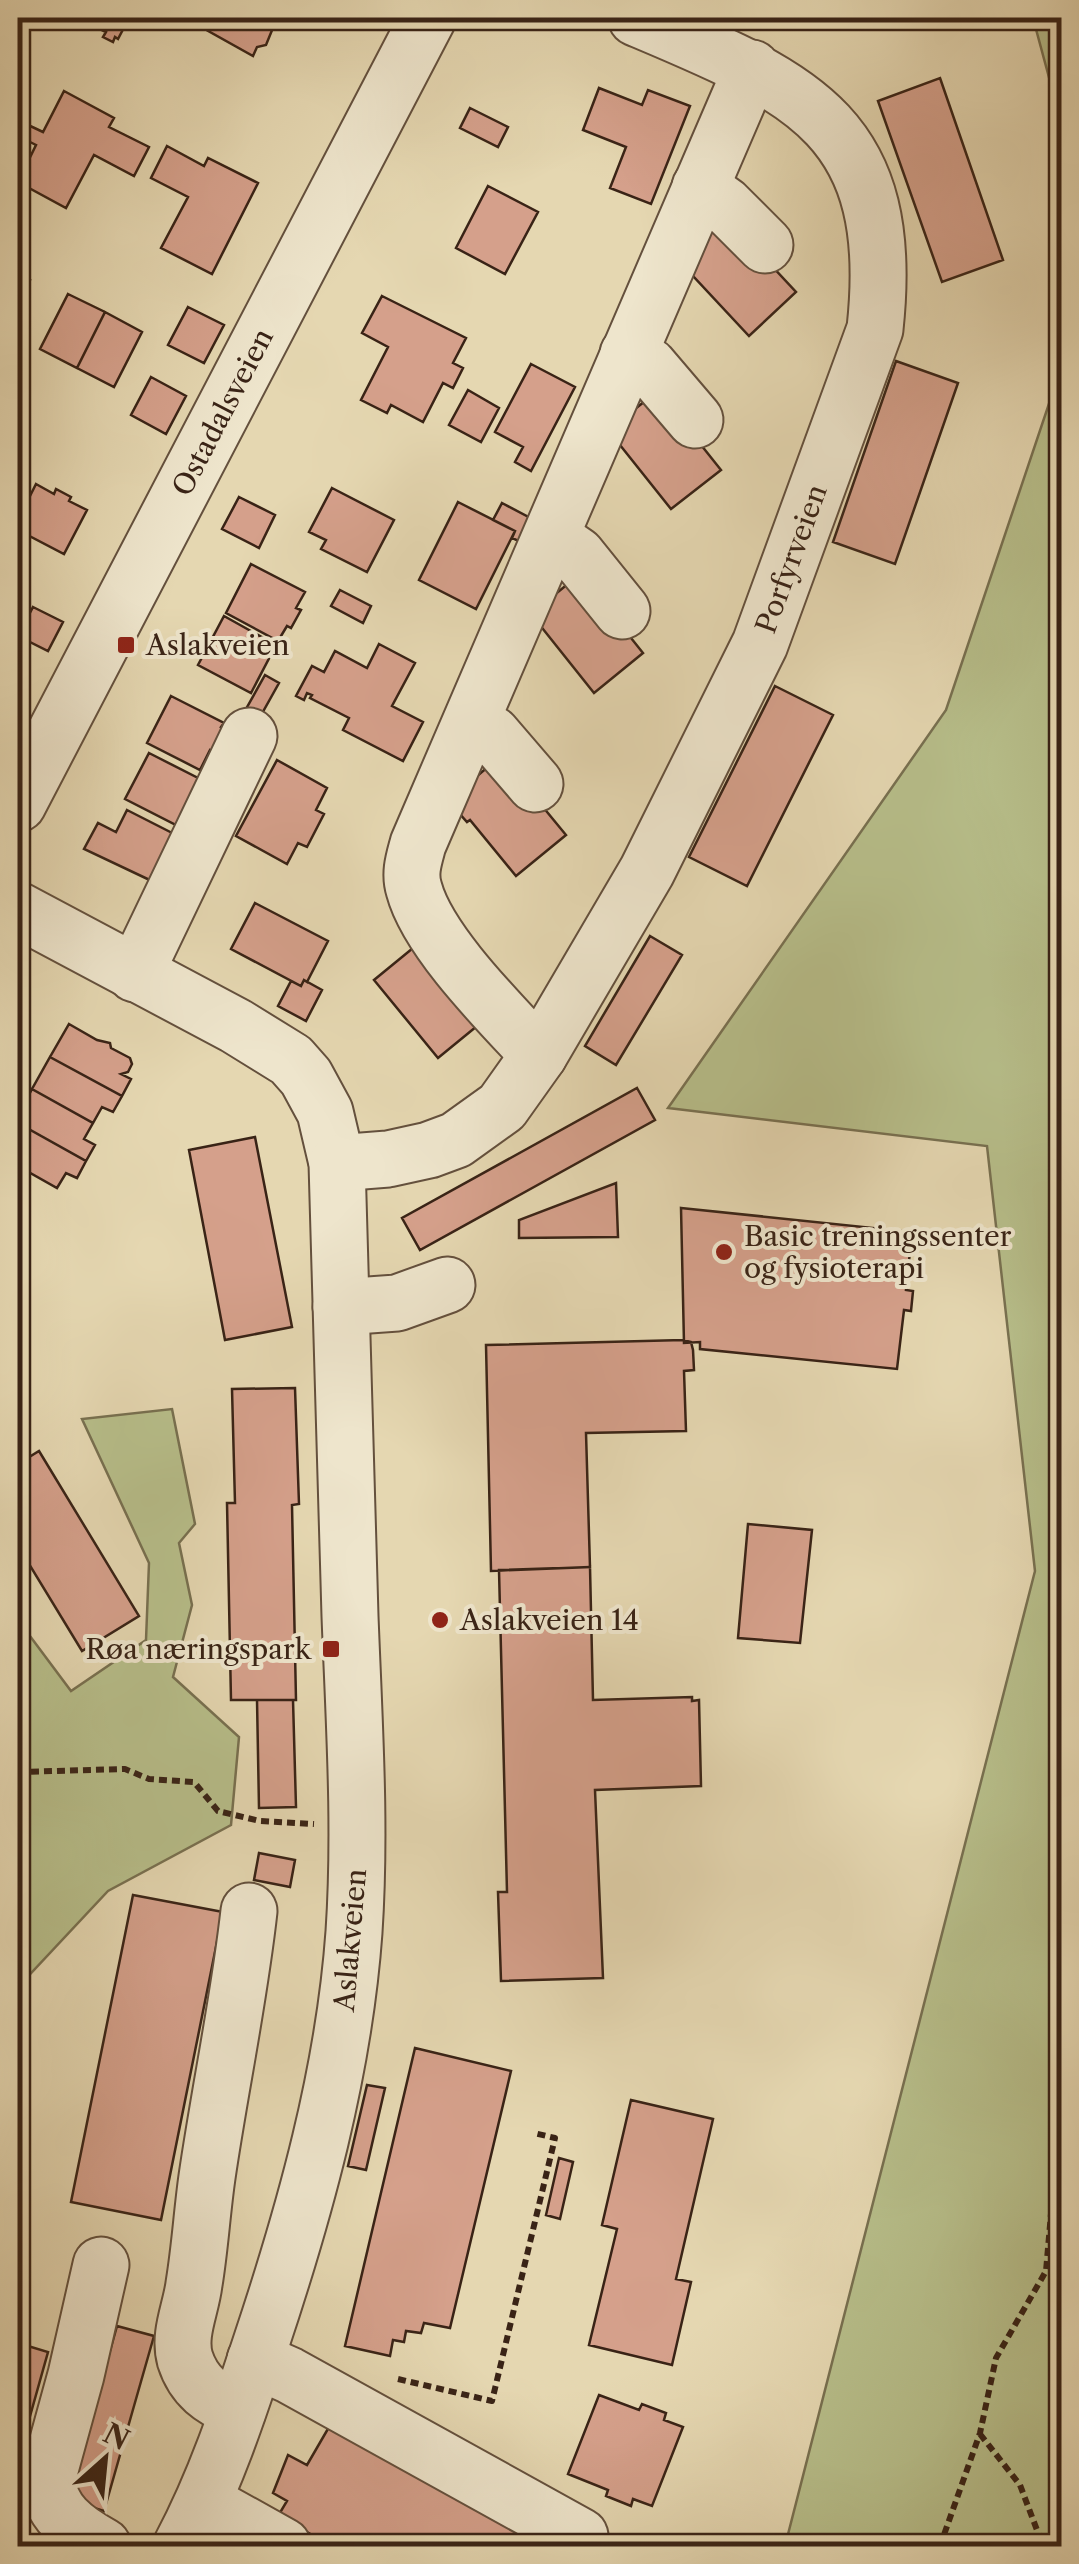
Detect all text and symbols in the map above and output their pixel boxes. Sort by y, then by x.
street label: Ostadalsveien [165,323,280,502]
street label: Porfyrveien [748,480,834,638]
place label: Aslakveien [145,628,289,662]
marker: Aslakveien [115,634,137,656]
place label: Basic treningssenter og fysioterapi [744,1219,1012,1285]
marker: Basic treningssenter og fysioterapi [713,1241,735,1263]
place label: Aslakveien 14 [459,1603,639,1637]
marker: Aslakveien 14 [429,1609,451,1631]
place label: Røa næringspark [86,1632,313,1666]
marker: Røa næringspark [320,1638,342,1660]
street label: Aslakveien [327,1867,373,2014]
north arrow [55,2409,155,2509]
text: N [98,2416,135,2457]

